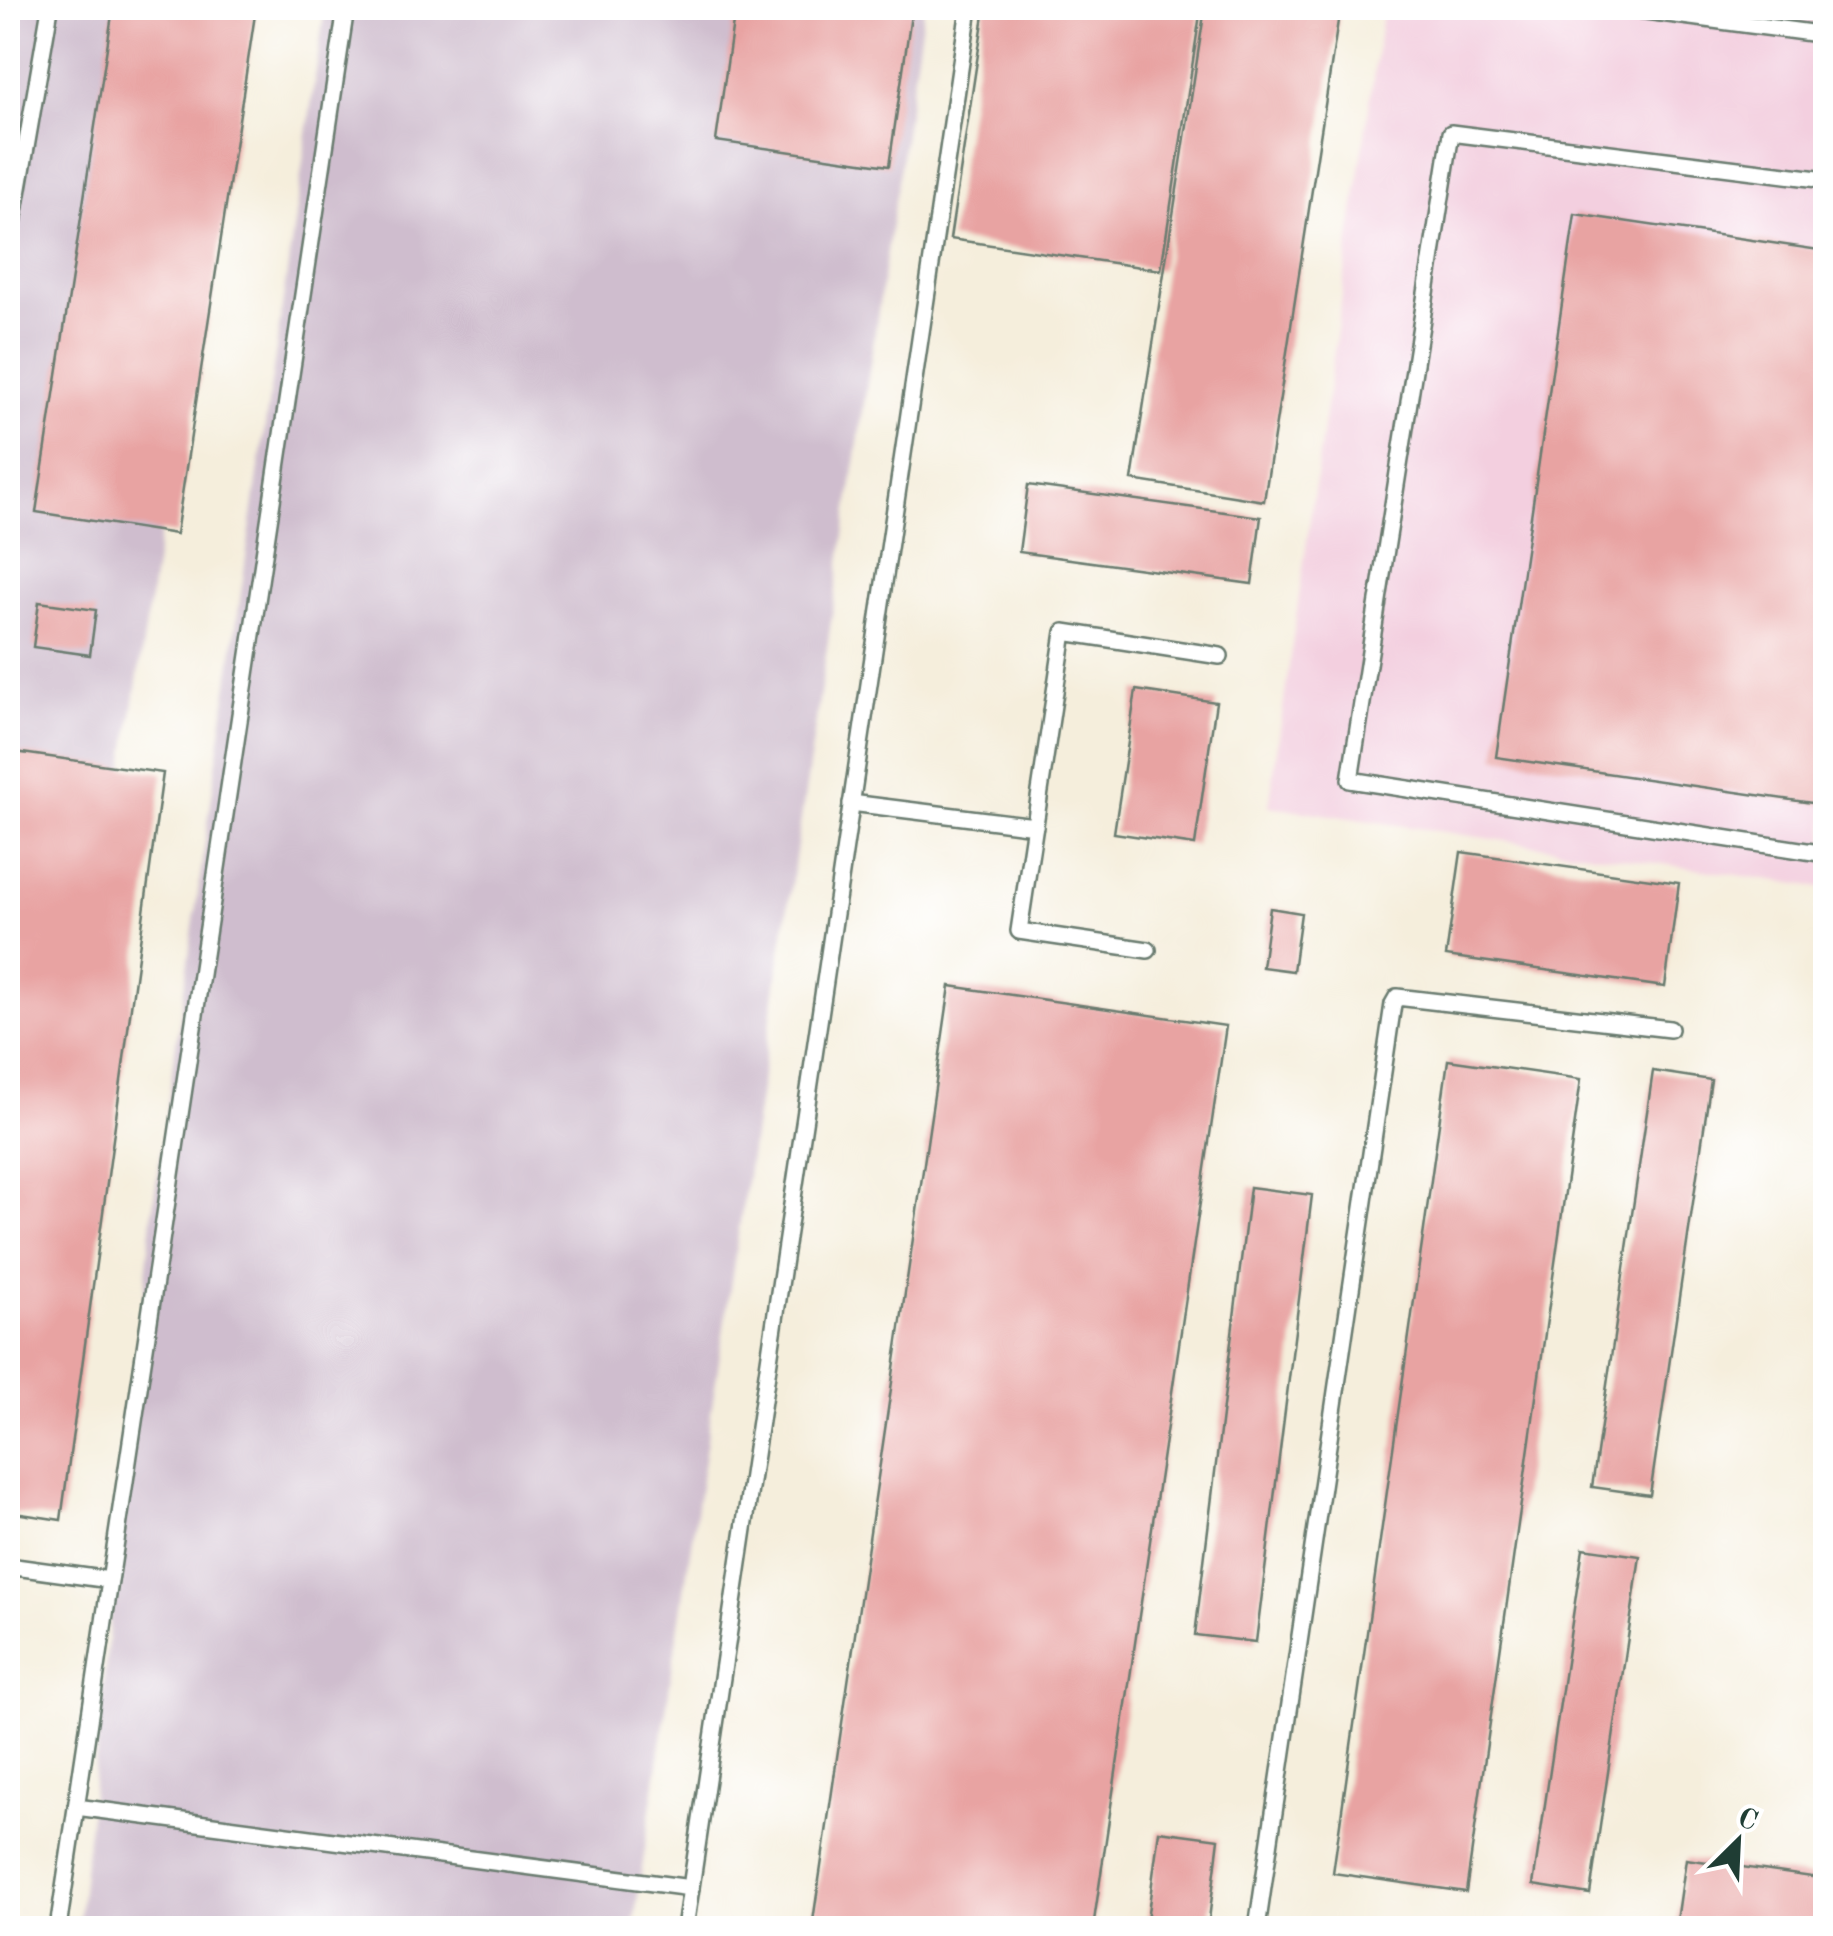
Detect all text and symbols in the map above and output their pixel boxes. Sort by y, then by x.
north arrow [1688,1791,1788,1891]
text: С [1733,1803,1761,1837]

